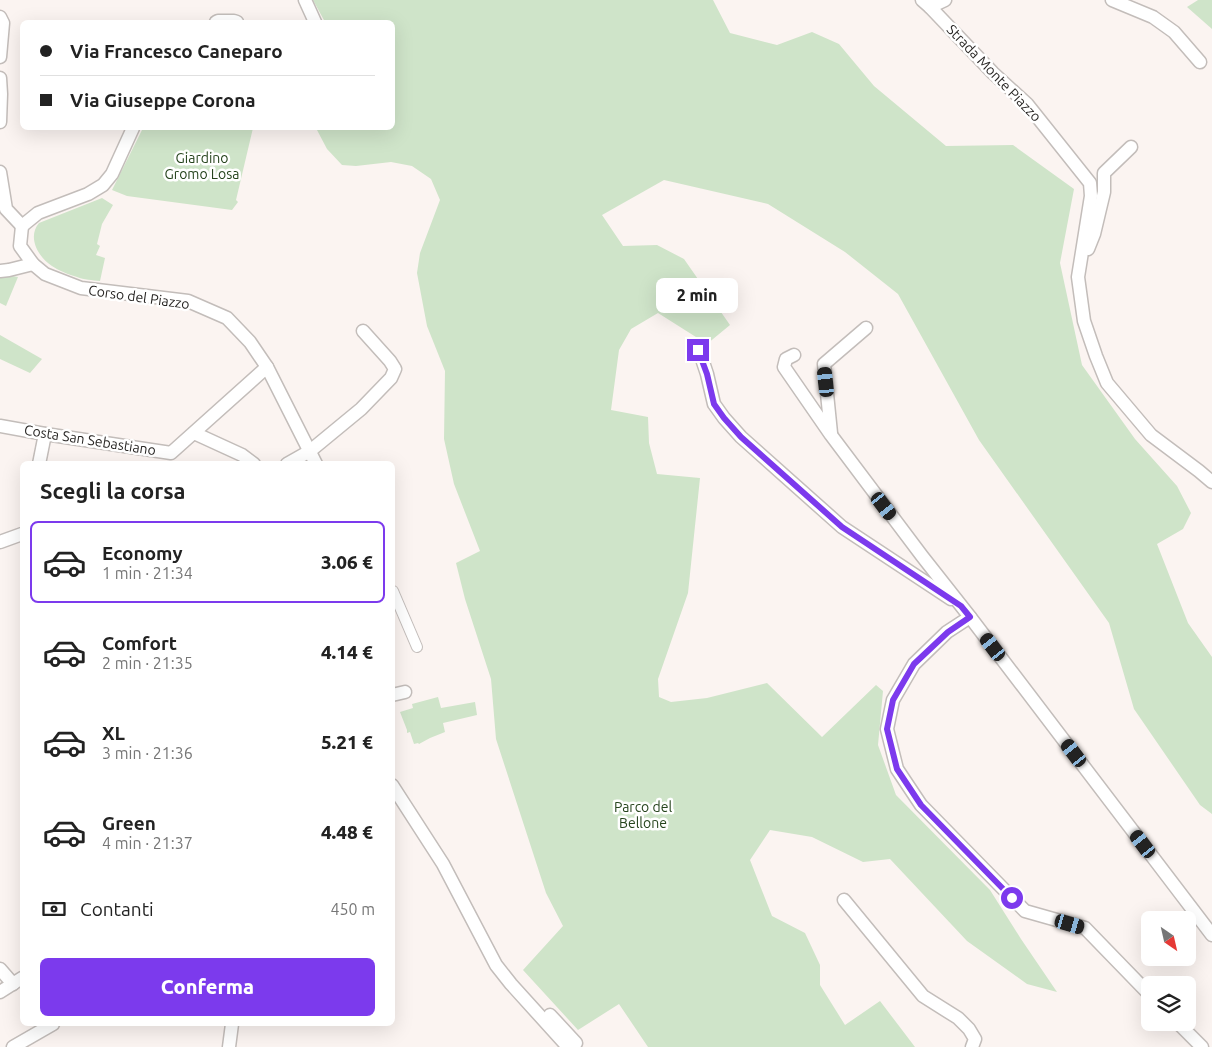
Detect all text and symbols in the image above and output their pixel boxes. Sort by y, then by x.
street label: Strada Monte Piazzo [944,21,1044,125]
text: Via Francesco Caneparo [70,40,283,62]
text: Via Giuseppe Corona [70,89,256,111]
park label: Giardino Gromo Losa [165,150,239,182]
callout: 2 min [657,278,739,312]
street label: Corso del Piazzo [87,282,191,312]
text: 2 min [677,286,717,304]
route end [687,339,709,361]
car [816,366,835,398]
street label: Costa San Sebastiano [23,422,157,458]
text: Scegli la corsa [40,478,186,503]
car [868,490,899,522]
icon: car [42,540,87,585]
text: Economy [102,542,183,564]
text: 3.06 € [321,551,373,573]
text: 1 min · 21:34 [102,564,193,582]
icon: car [42,630,87,675]
car [977,631,1008,663]
text: Comfort [102,632,177,654]
text: 4.14 € [321,641,373,663]
text: 2 min · 21:35 [102,654,193,672]
icon: car [42,720,87,765]
text: XL [102,722,125,744]
text: 5.21 € [321,731,373,753]
car [1058,737,1089,769]
text: 3 min · 21:36 [102,744,193,762]
park label: Parco del Bellone [614,799,672,831]
icon: car [42,810,87,855]
text: Green [102,812,156,834]
text: 4.48 € [321,821,373,843]
car [1127,828,1158,860]
text: 4 min · 21:37 [102,834,193,852]
route start [1001,887,1023,909]
icon: cash [40,895,68,923]
text: Contanti [80,898,154,920]
text: 450 m [330,900,375,918]
north arrow [1141,911,1196,966]
map controls [1141,911,1196,1031]
car [1053,913,1086,935]
button: Conferma [40,958,375,1016]
button: layers [1141,976,1196,1031]

